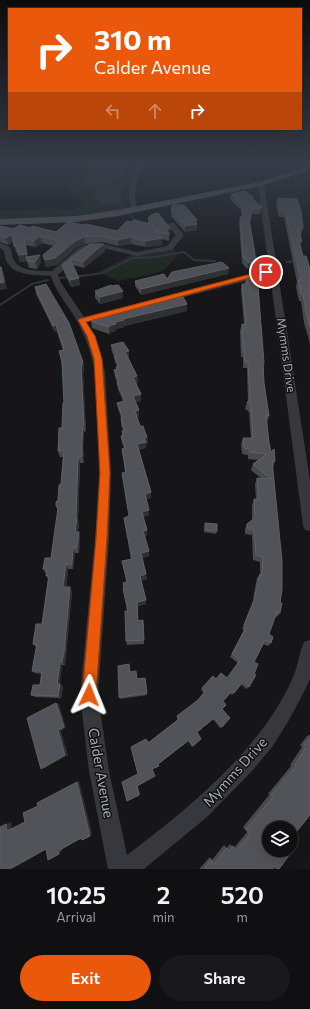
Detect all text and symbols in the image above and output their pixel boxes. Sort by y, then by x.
text: 310 m [94,22,171,56]
icon: right [28,24,80,76]
text: Calder Avenue [94,56,211,78]
icon: left [102,100,124,122]
icon: ahead [144,100,166,122]
icon: right [186,100,208,122]
pin [249,255,283,289]
icon: arrive [255,261,277,283]
street label: Mymms Drive [275,317,299,393]
position arrow [68,674,110,716]
street label: Calder Avenue [85,727,118,819]
street label: Mymms Drive [199,733,270,810]
map controls [262,821,298,857]
button: layers [262,821,298,857]
text: 10:25 [46,880,106,909]
text: 2 [157,880,170,909]
text: 520 [221,880,264,909]
text: Arrival [57,909,96,925]
text: min [152,909,175,925]
text: m [237,909,248,925]
button: Exit [20,955,151,1001]
button: Share [159,955,290,1001]

